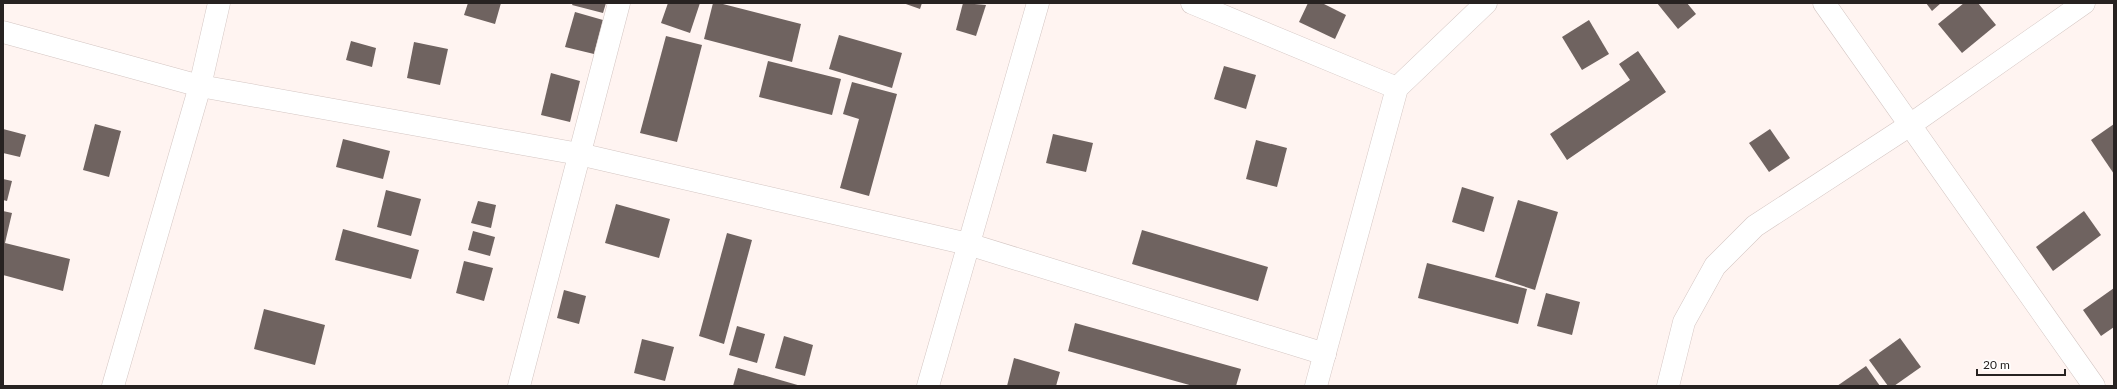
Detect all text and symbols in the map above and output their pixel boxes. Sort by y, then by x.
scale bar [1977,351,2065,377]
text: 20 m [1983,357,2010,372]

